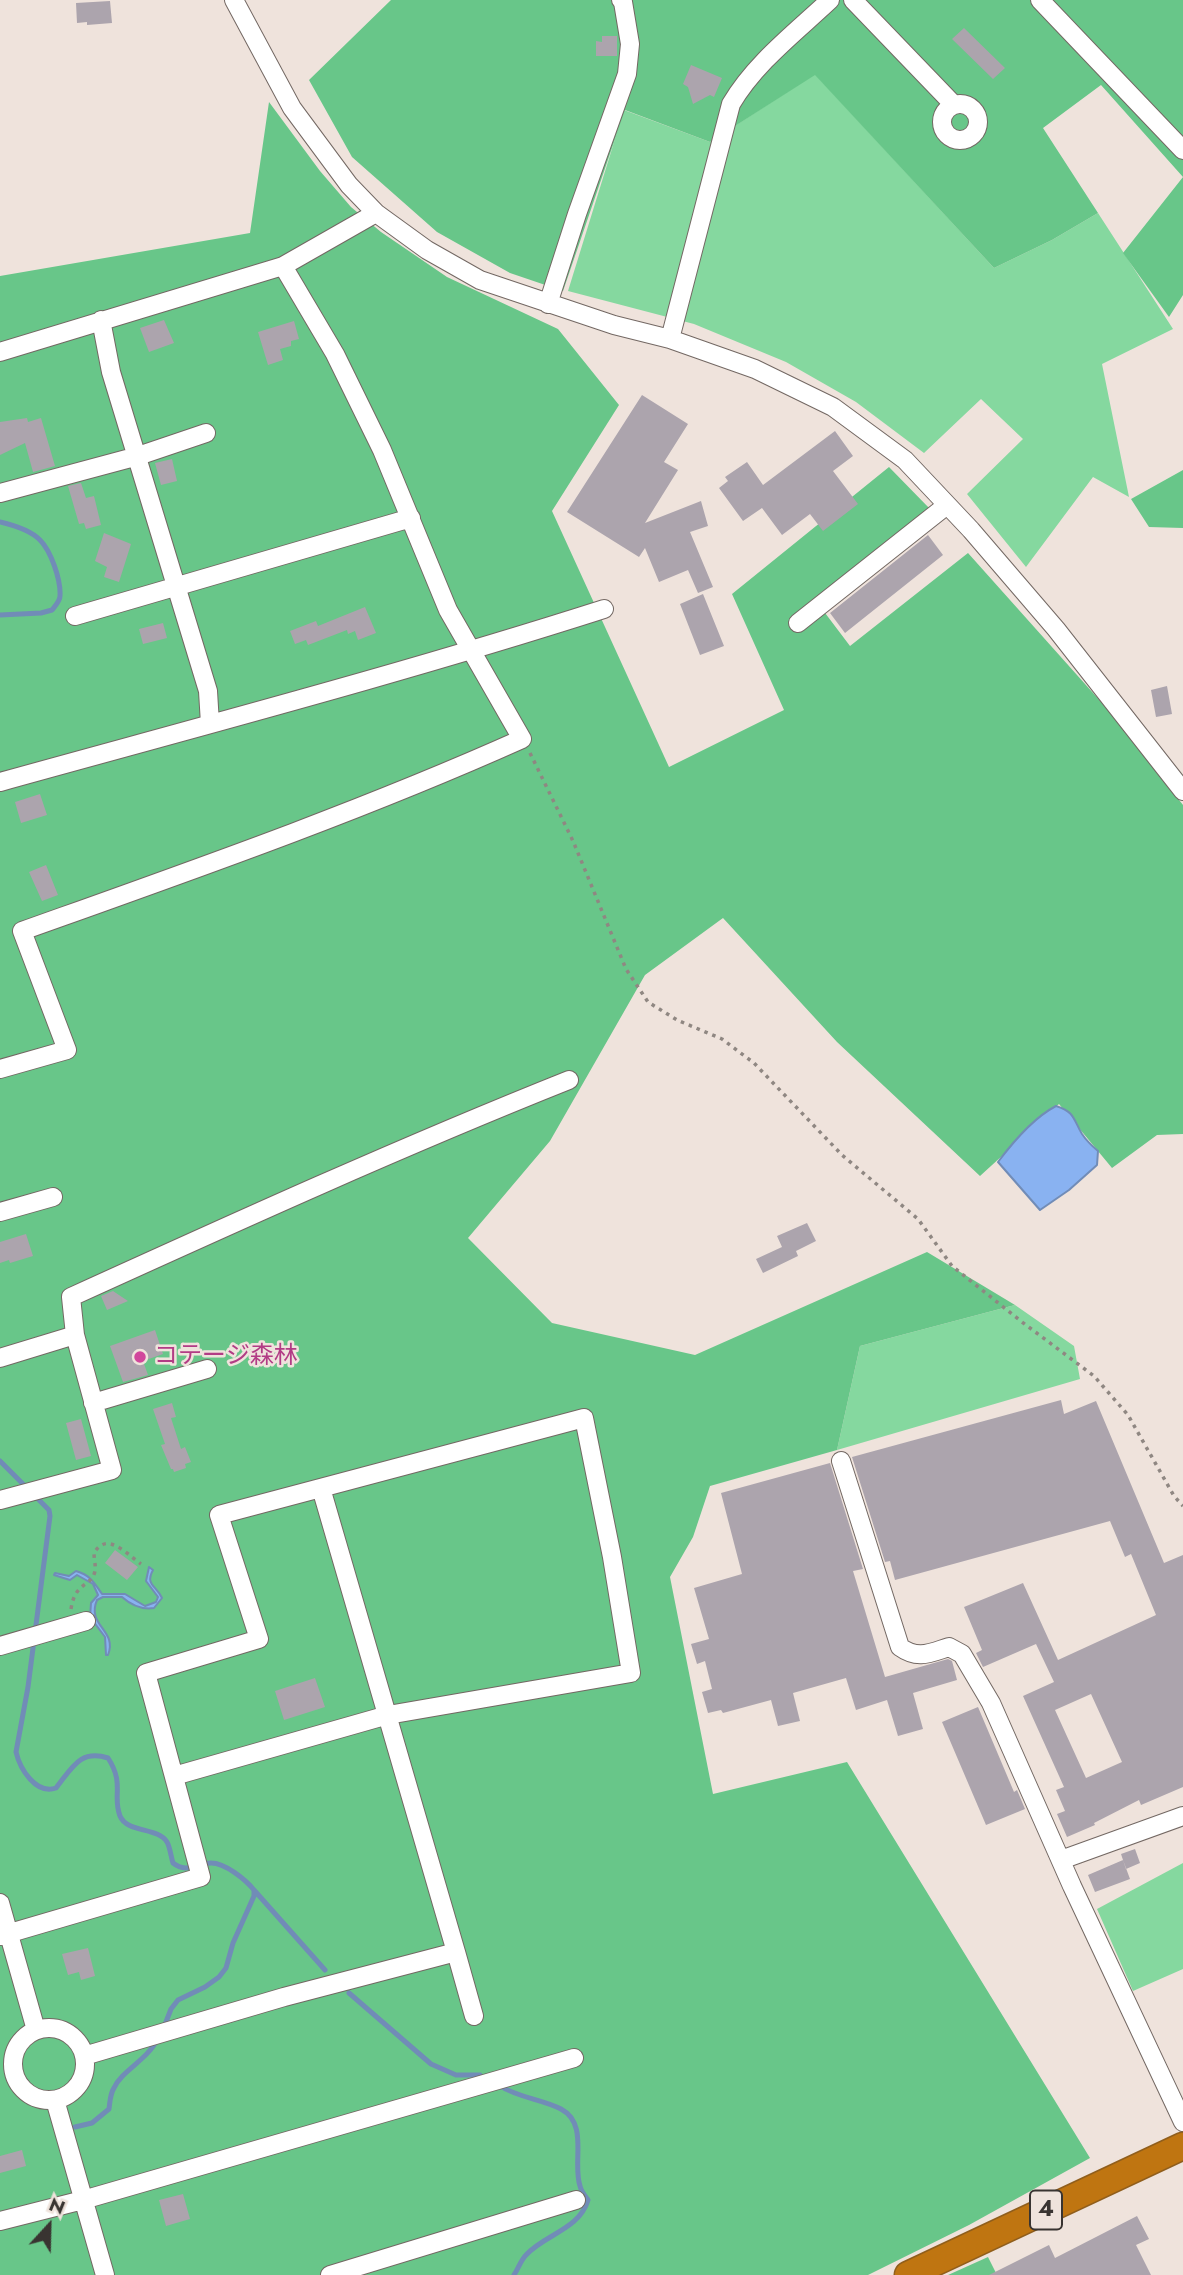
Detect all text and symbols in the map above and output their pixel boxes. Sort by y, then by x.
place label: コテージ森林 [154,1343,298,1371]
marker: コテージ森林 [132,1349,148,1365]
road number: 4 [1030,2190,1062,2230]
north arrow [14,2191,84,2261]
text: N [45,2191,69,2221]

